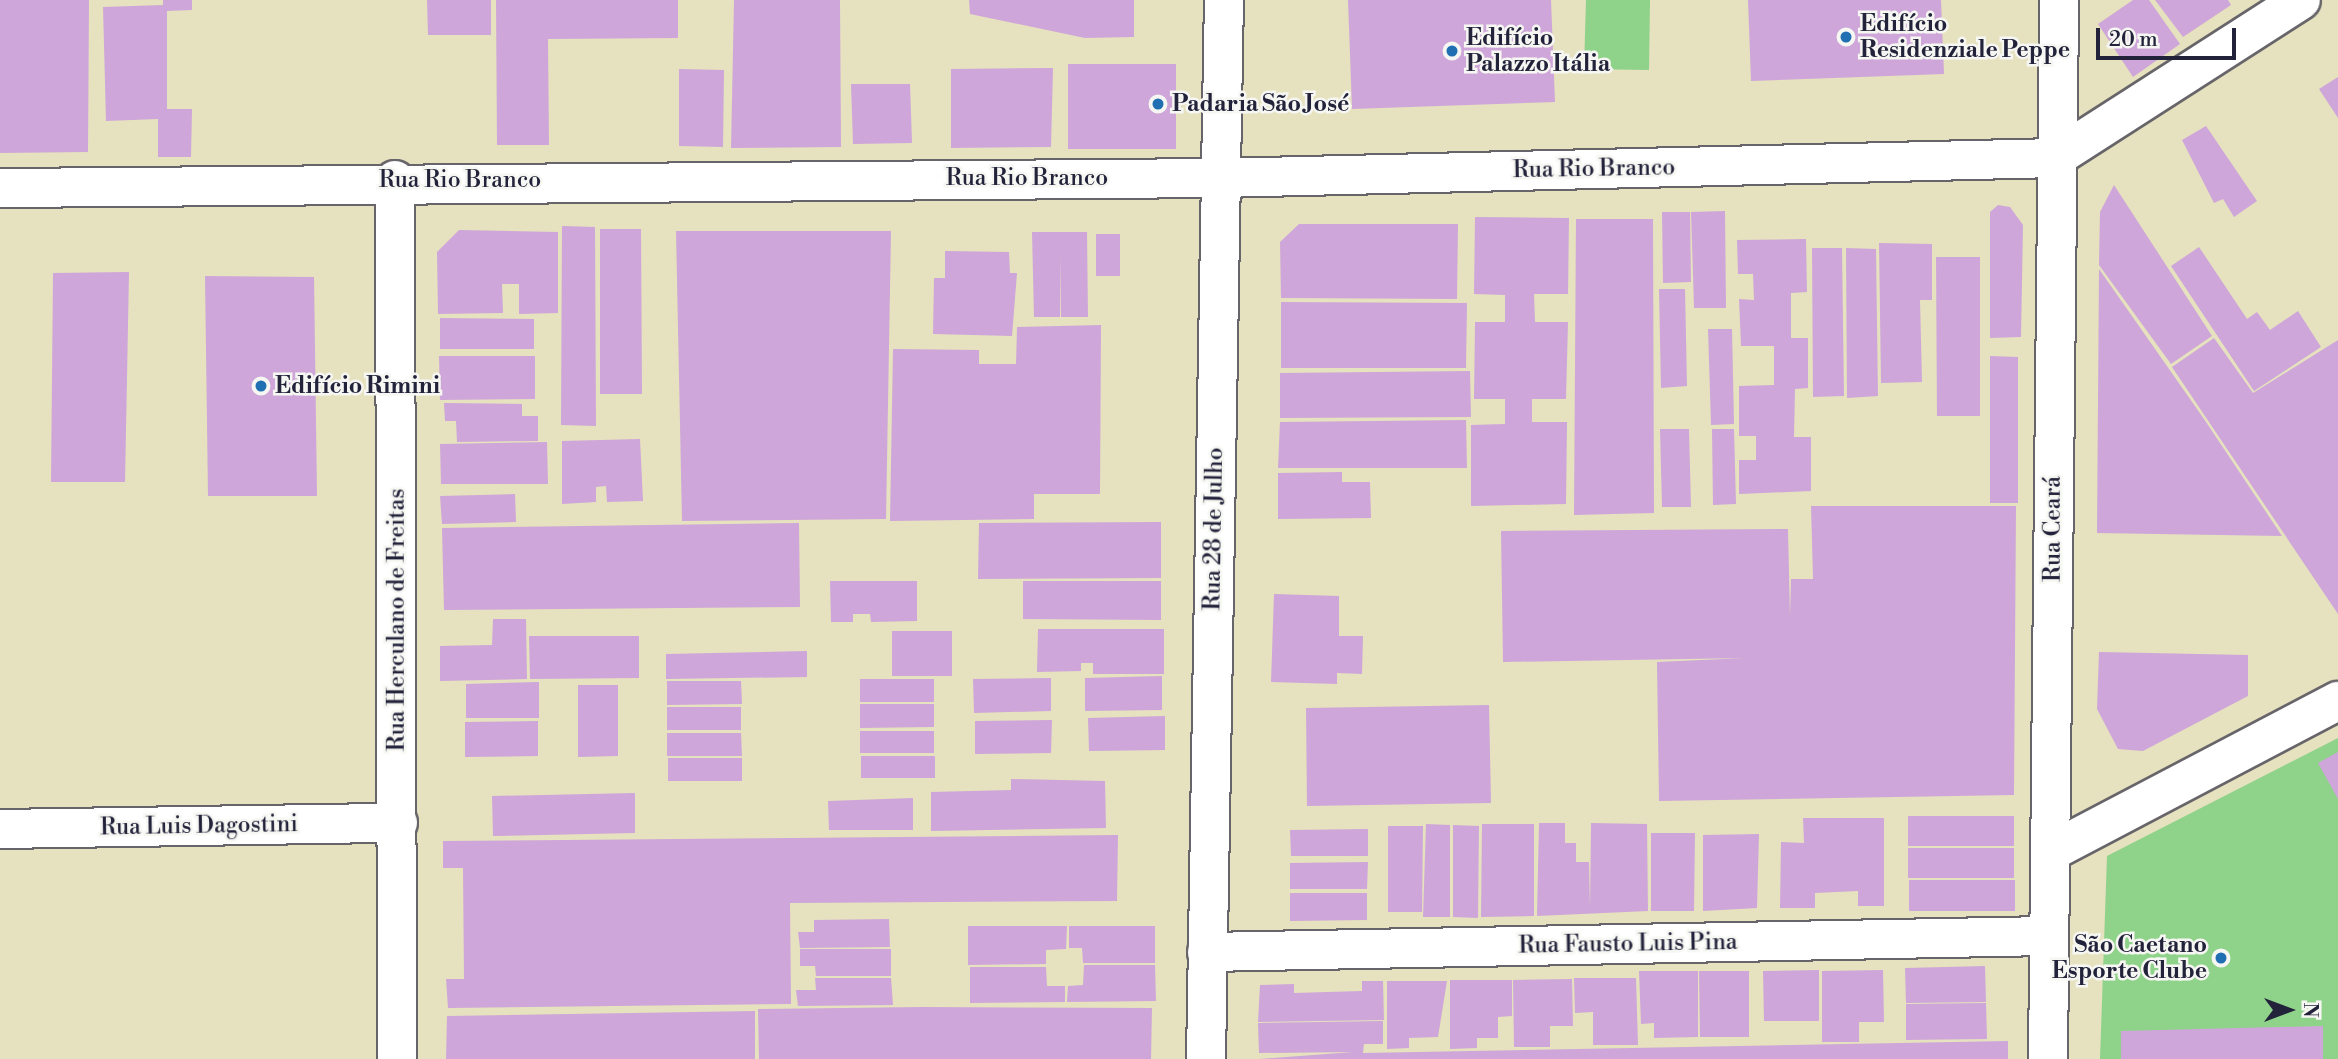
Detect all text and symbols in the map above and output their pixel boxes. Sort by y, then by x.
place label: Edifício Residenziale Peppe [1860,10,2070,64]
scale bar [2100,14,2240,58]
place label: Edifício Palazzo Itália [1466,24,1610,78]
text: 20 m [2109,27,2158,53]
marker: Edifício Residenziale Peppe [1838,29,1854,45]
marker: Edifício Palazzo Itália [1444,43,1460,59]
place label: Padaria São José [1172,90,1349,118]
marker: Padaria São José [1150,96,1166,112]
street label: Rua Rio Branco [1513,154,1675,184]
street label: Rua Rio Branco [946,164,1108,192]
street label: Rua Rio Branco [379,166,541,194]
place label: Edifício Rimini [275,372,440,400]
marker: Edifício Rimini [253,378,269,394]
street label: Rua 28 de Julho [1199,447,1229,611]
street label: Rua Ceará [2039,476,2067,582]
street label: Rua Herculano de Freitas [383,489,411,751]
street label: Rua Luis Dagostini [100,810,298,842]
street label: Rua Fausto Luis Pina [1518,928,1738,960]
place label: São Caetano Esporte Clube [2052,931,2207,985]
marker: São Caetano Esporte Clube [2213,950,2229,966]
north arrow [2254,975,2324,1045]
text: N [2298,1002,2322,1018]

